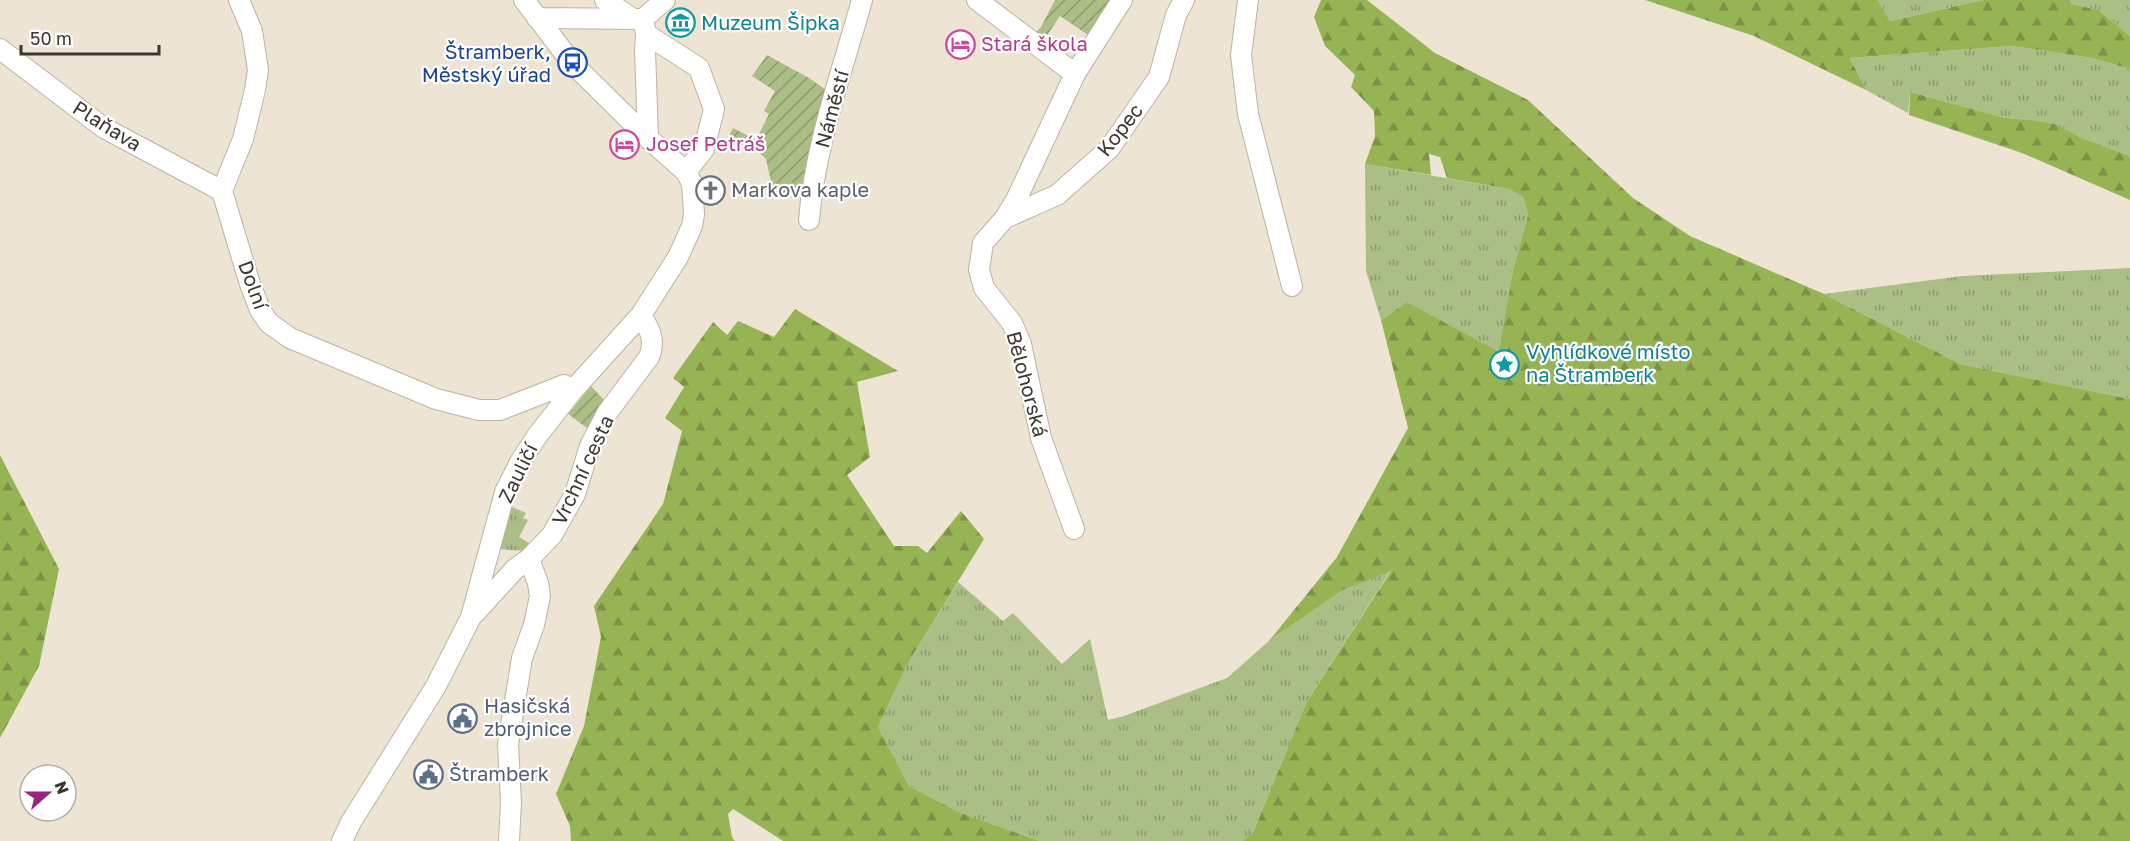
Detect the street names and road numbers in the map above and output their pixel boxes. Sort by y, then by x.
street label: Náměstí [809,66,853,150]
street label: Plaňava [69,95,146,155]
street label: Kopec [1091,98,1147,160]
street label: Dolní [234,257,274,314]
street label: Bělohorská [1002,328,1054,439]
street label: Vrchní cesta [546,411,618,528]
street label: Zauličí [492,437,543,506]

